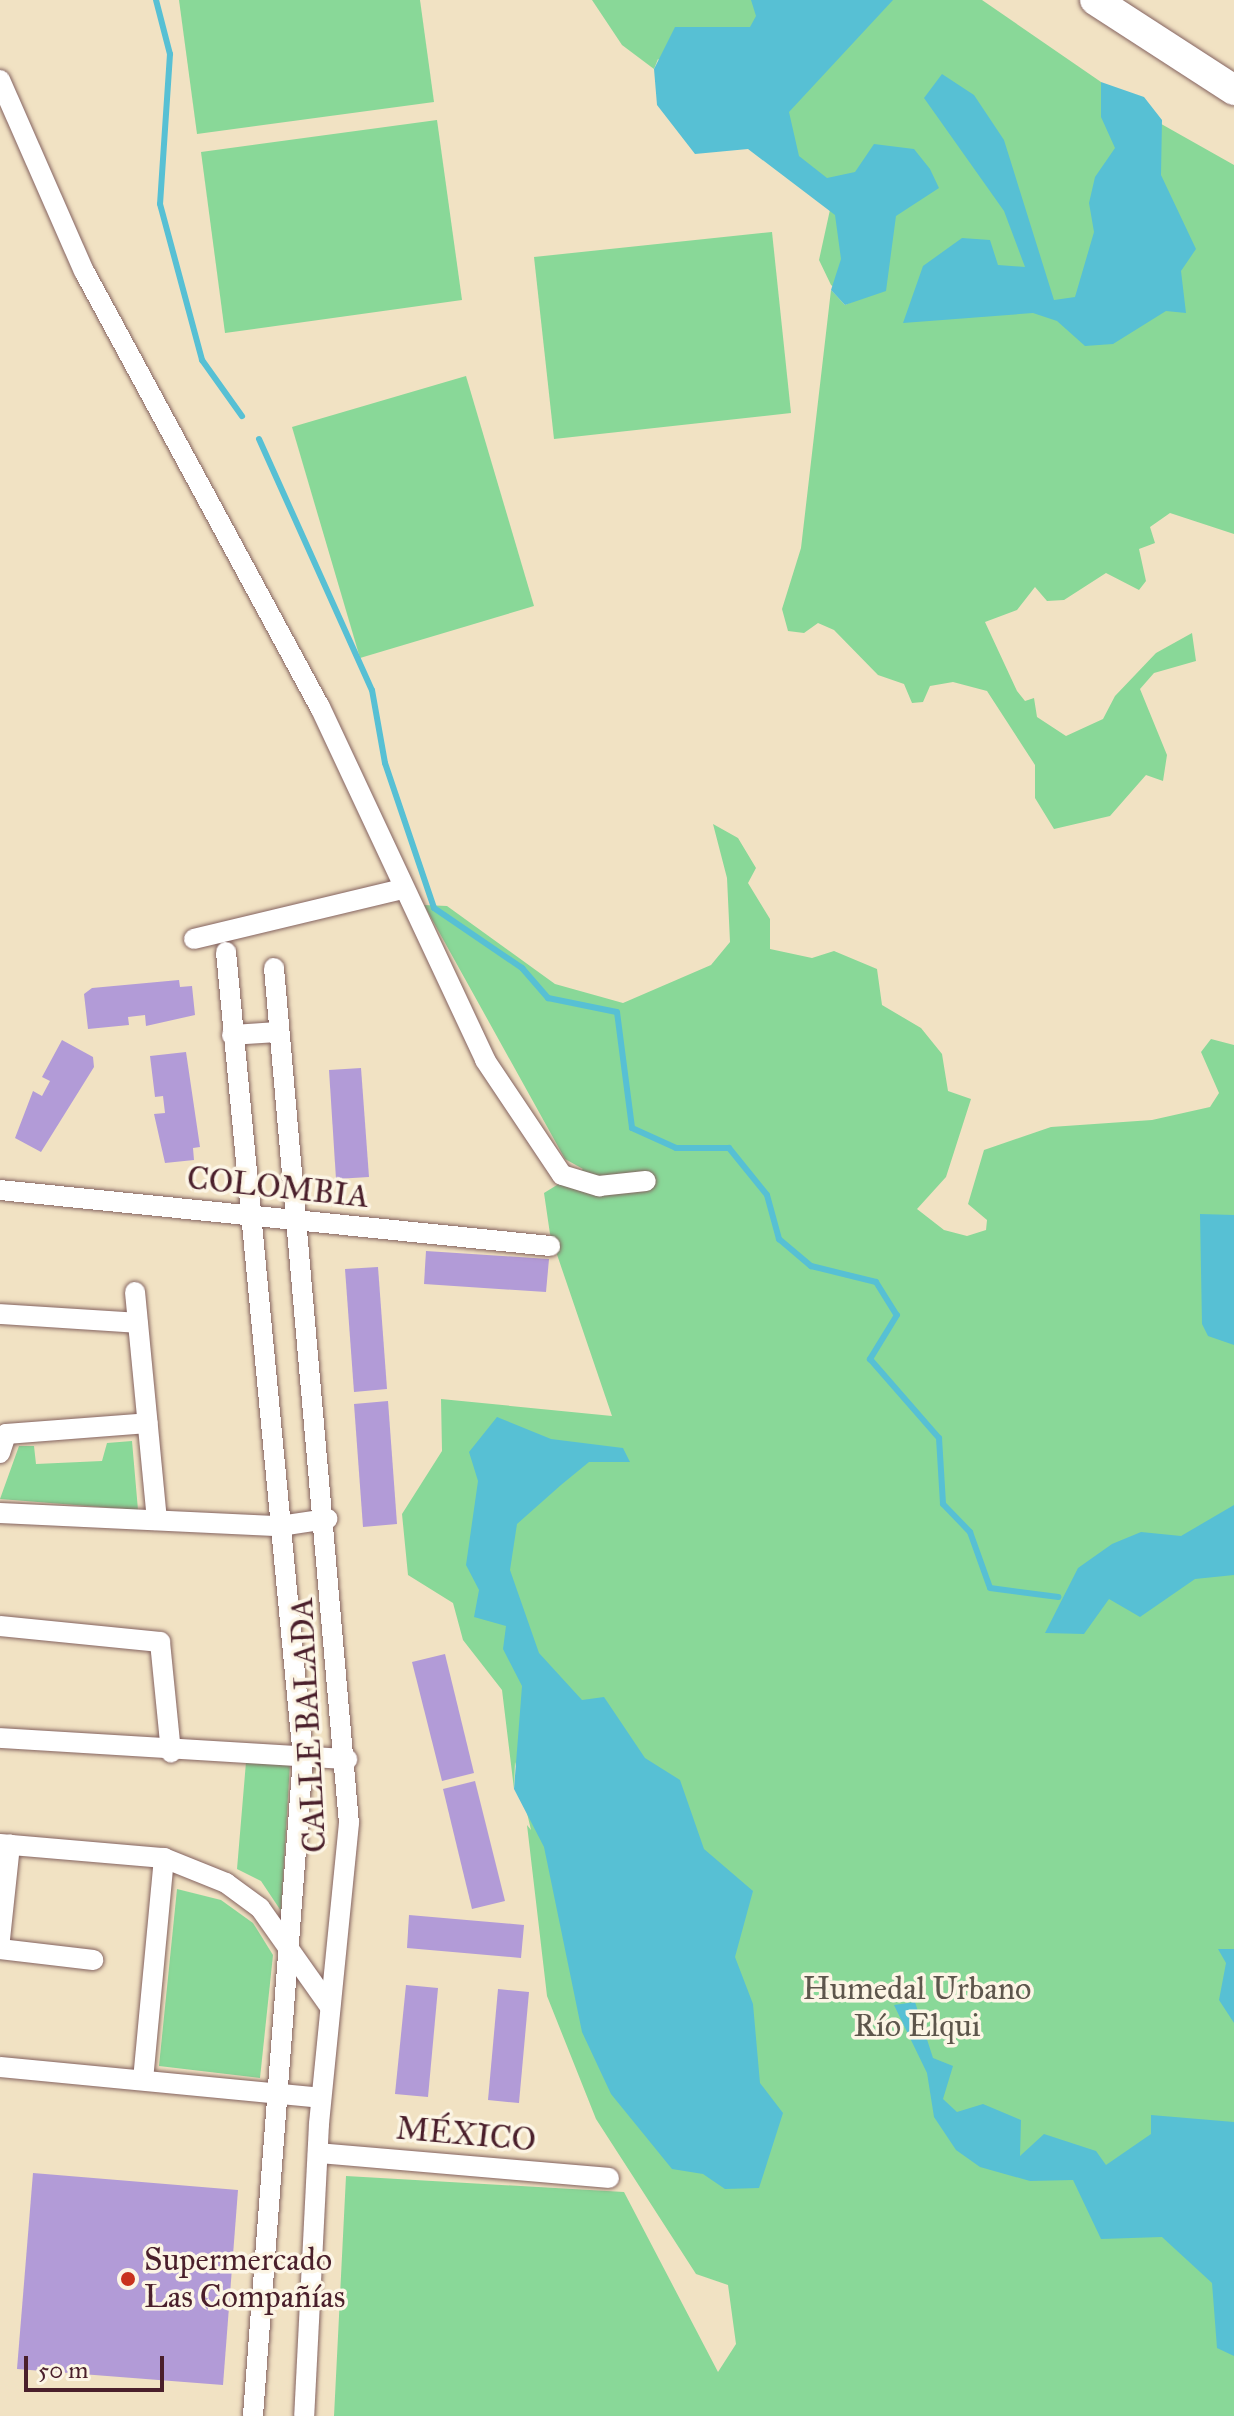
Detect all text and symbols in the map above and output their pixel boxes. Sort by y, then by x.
street label: COLOMBIA [185,1159,371,1217]
street label: CALLE BALADA [283,1596,335,1854]
park label: Humedal Urbano Río Elqui [803,1971,1031,2046]
street label: MÉXICO [394,2110,538,2160]
place label: Supermercado Las Compañías [144,2242,346,2317]
marker: Supermercado Las Compañías [119,2270,137,2288]
scale bar [28,2340,168,2390]
text: 50 m [38,2355,88,2385]

